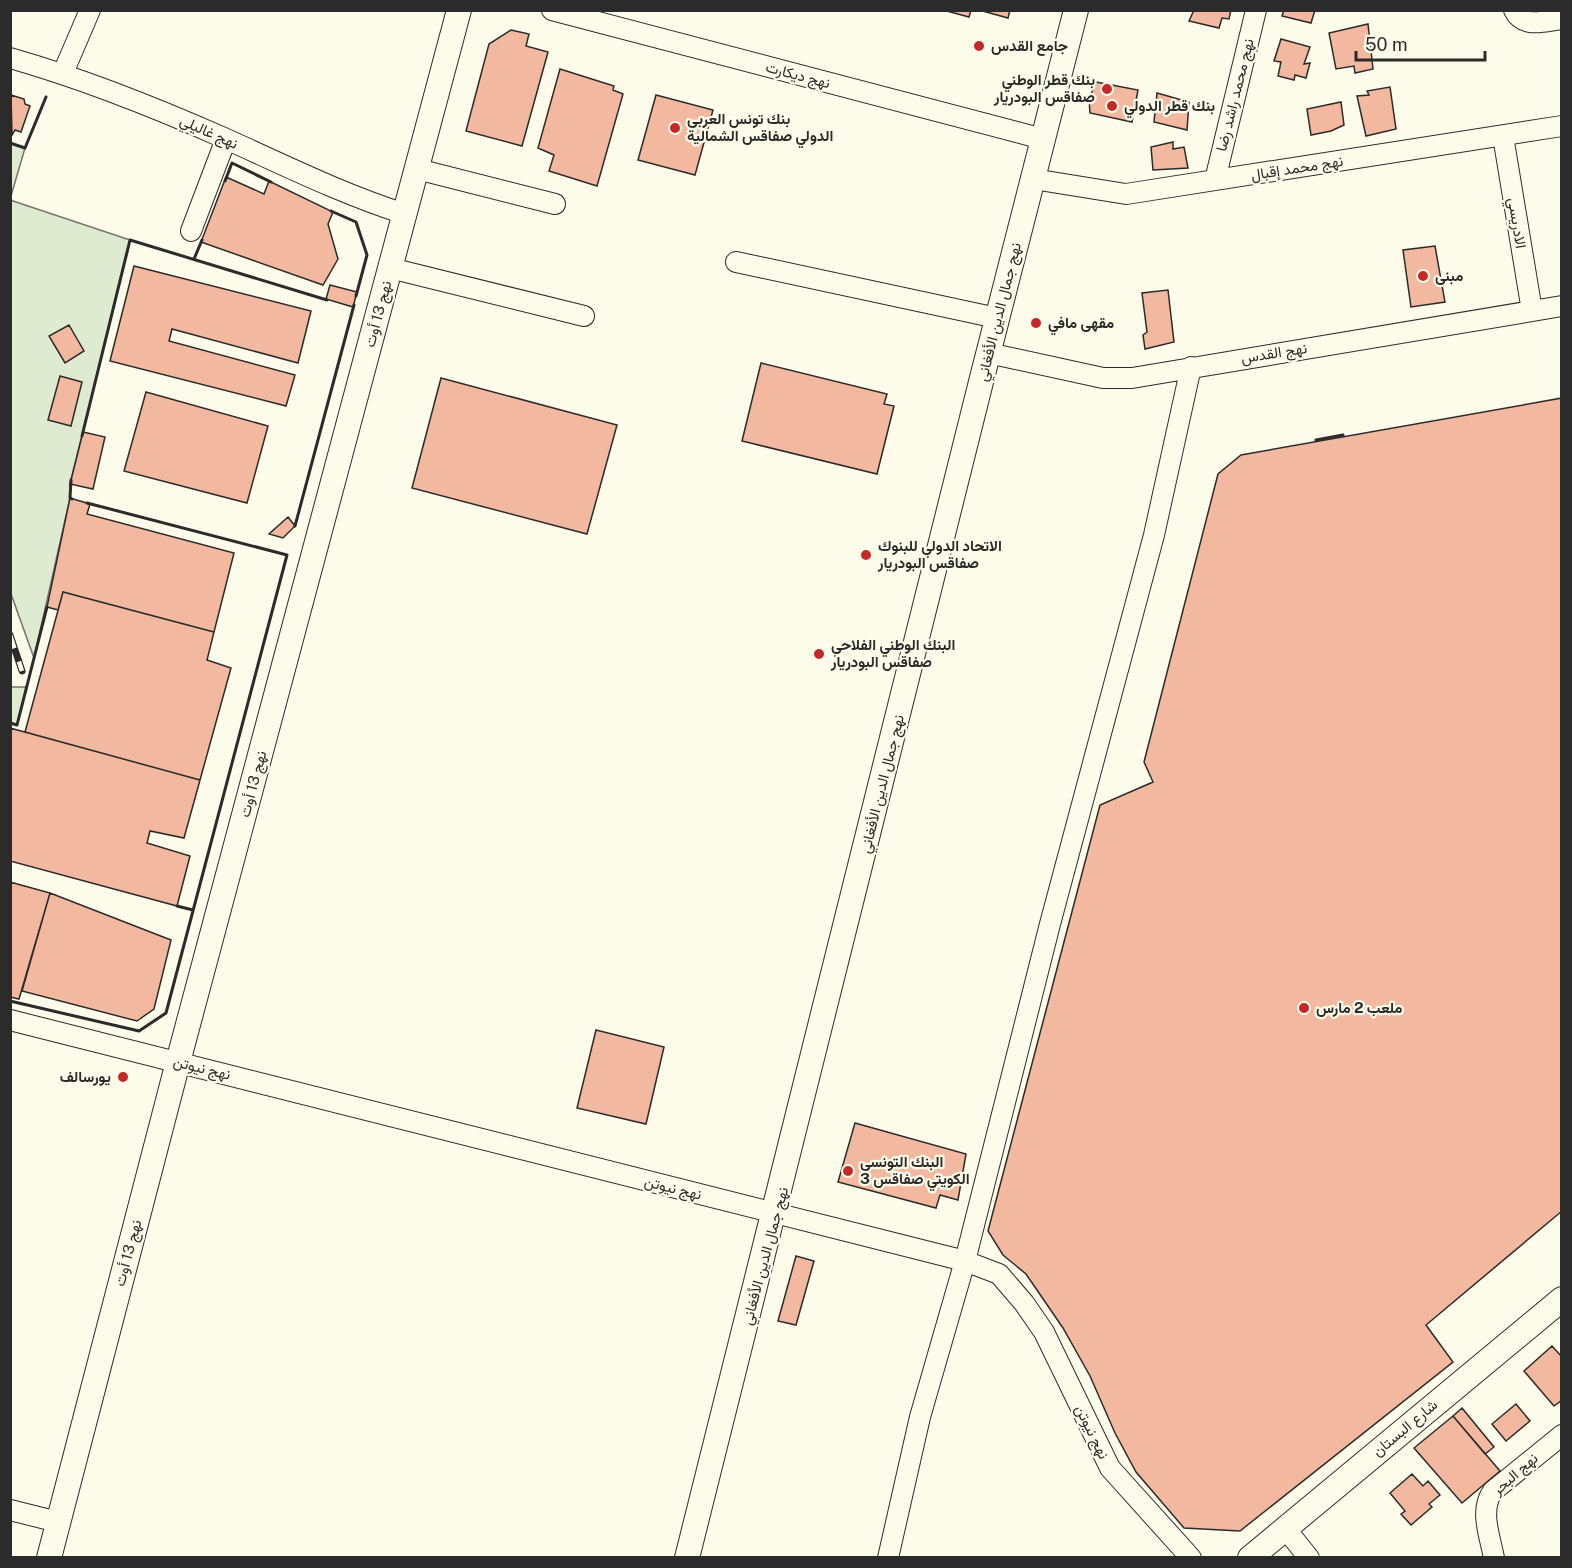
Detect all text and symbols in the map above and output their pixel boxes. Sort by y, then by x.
scale bar [1356,24,1485,62]
text: 50 m [1365,34,1408,55]
place label: جامع القدس [991,37,1068,56]
street label: نهج محمد راشد رضا [1212,37,1260,154]
marker: جامع القدس [972,39,986,53]
street label: نهج ديكارت [763,58,832,94]
place label: بنك قطر الوطني صفاقس البودريار [993,71,1095,106]
marker: بنك قطر الوطني صفاقس البودريار [1100,82,1114,96]
place label: بنك قطر الدولي [1124,97,1215,119]
marker: بنك قطر الدولي [1105,99,1119,113]
place label: بنك تونس العربي الدولي صفاقس الشمالية [687,110,833,149]
street label: نهج غاليلي [176,111,241,156]
marker: بنك تونس العربي الدولي صفاقس الشمالية [668,121,682,135]
street label: نهج محمد إقبال [1250,152,1345,186]
street label: الادريسي [1500,196,1530,250]
street label: نهج جمال الدين الأفغاني [973,241,1029,384]
place label: مبنى [1435,267,1463,285]
marker: مبنى [1416,269,1430,283]
street label: نهج 13 أوت [360,279,397,350]
place label: مقهى مافي [1048,314,1114,336]
marker: مقهى مافي [1029,316,1043,330]
street label: نهج القدس [1240,339,1309,369]
place label: الاتحاد الدولي للبنوك صفاقس البودريار [877,537,1002,572]
marker: الاتحاد الدولي للبنوك صفاقس البودريار [859,548,873,562]
place label: البنك الوطني الفلاحي صفاقس البودريار [830,636,955,671]
marker: البنك الوطني الفلاحي صفاقس البودريار [812,647,826,661]
street label: نهج جمال الدين الأفغاني [856,713,912,856]
street label: نهج 13 أوت [235,749,272,820]
place label: ملعب 2 مارس [1316,999,1402,1017]
marker: ملعب 2 مارس [1297,1001,1311,1015]
street label: نهج نيوتن [171,1052,232,1086]
place label: يورسالف [60,1068,111,1086]
marker: يورسالف [116,1070,130,1084]
place label: البنك التونسي الكويتي صفاقس 3 [860,1153,970,1192]
marker: البنك التونسي الكويتي صفاقس 3 [841,1164,855,1178]
street label: نهج نيوتن [642,1172,703,1206]
street label: نهج جمال الدين الأفغاني [738,1185,796,1328]
street label: نهج 13 أوت [110,1218,147,1289]
street label: شارع البستان [1369,1396,1443,1462]
street label: نهج نيوتن [1069,1402,1113,1463]
street label: نهج البحر [1488,1449,1543,1501]

